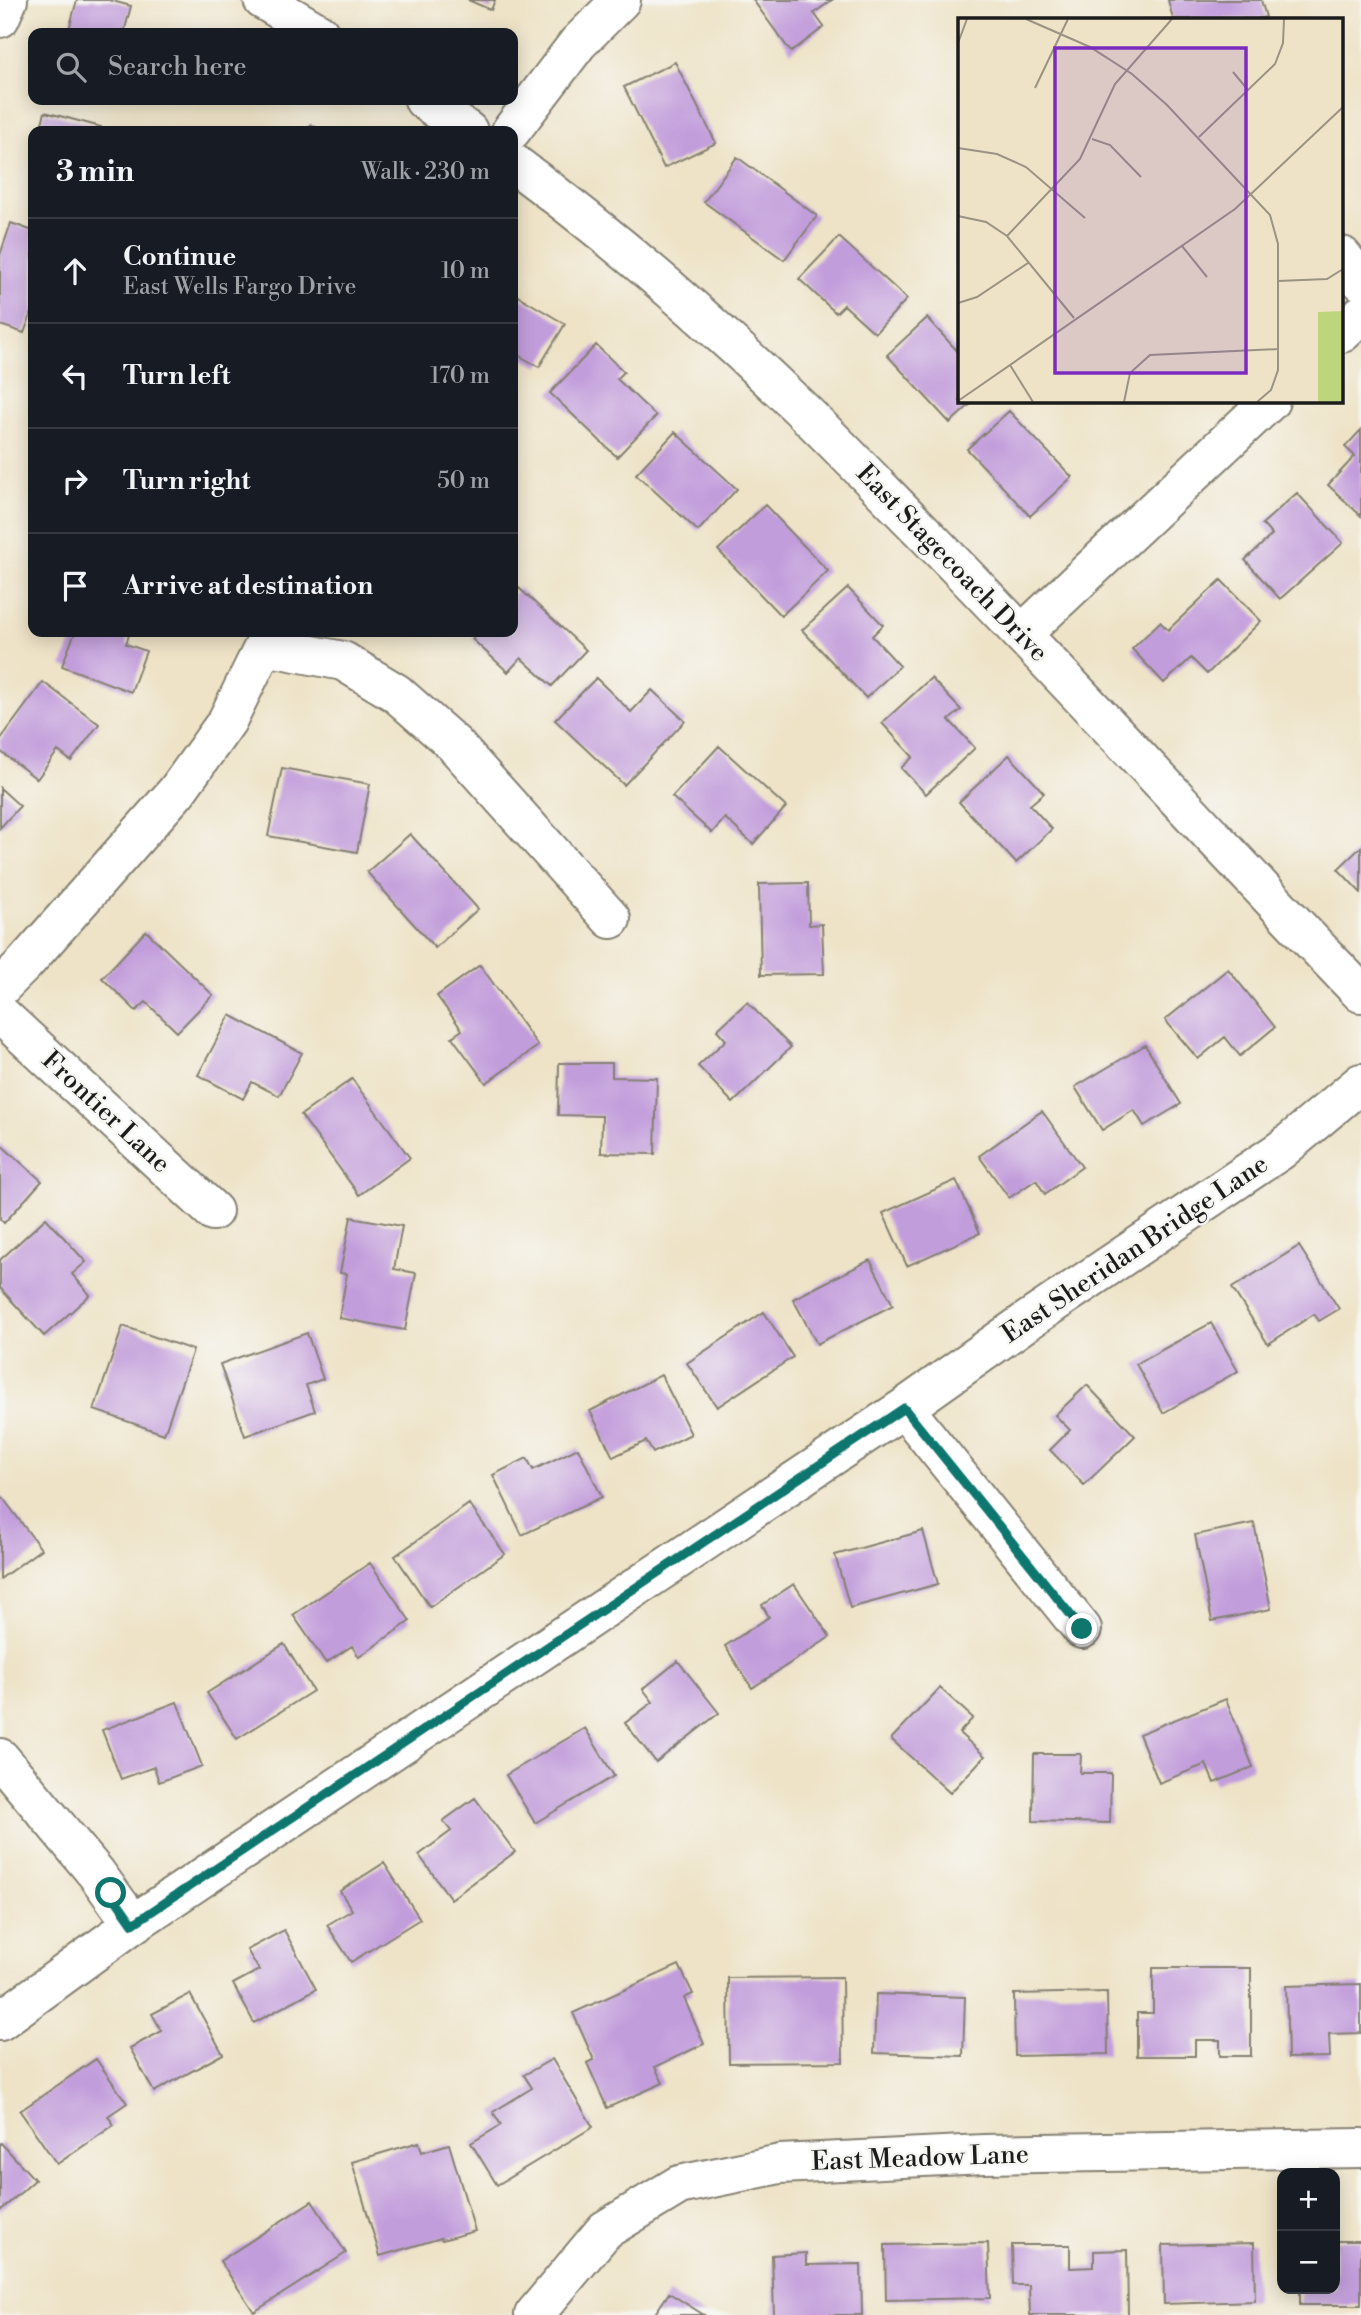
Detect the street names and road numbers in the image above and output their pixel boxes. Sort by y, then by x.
street label: East Stagecoach Drive [849,458,1055,668]
street label: Frontier Lane [35,1044,177,1180]
street label: East Sheridan Bridge Lane [996,1148,1274,1350]
street label: East Meadow Lane [811,2138,1029,2178]

